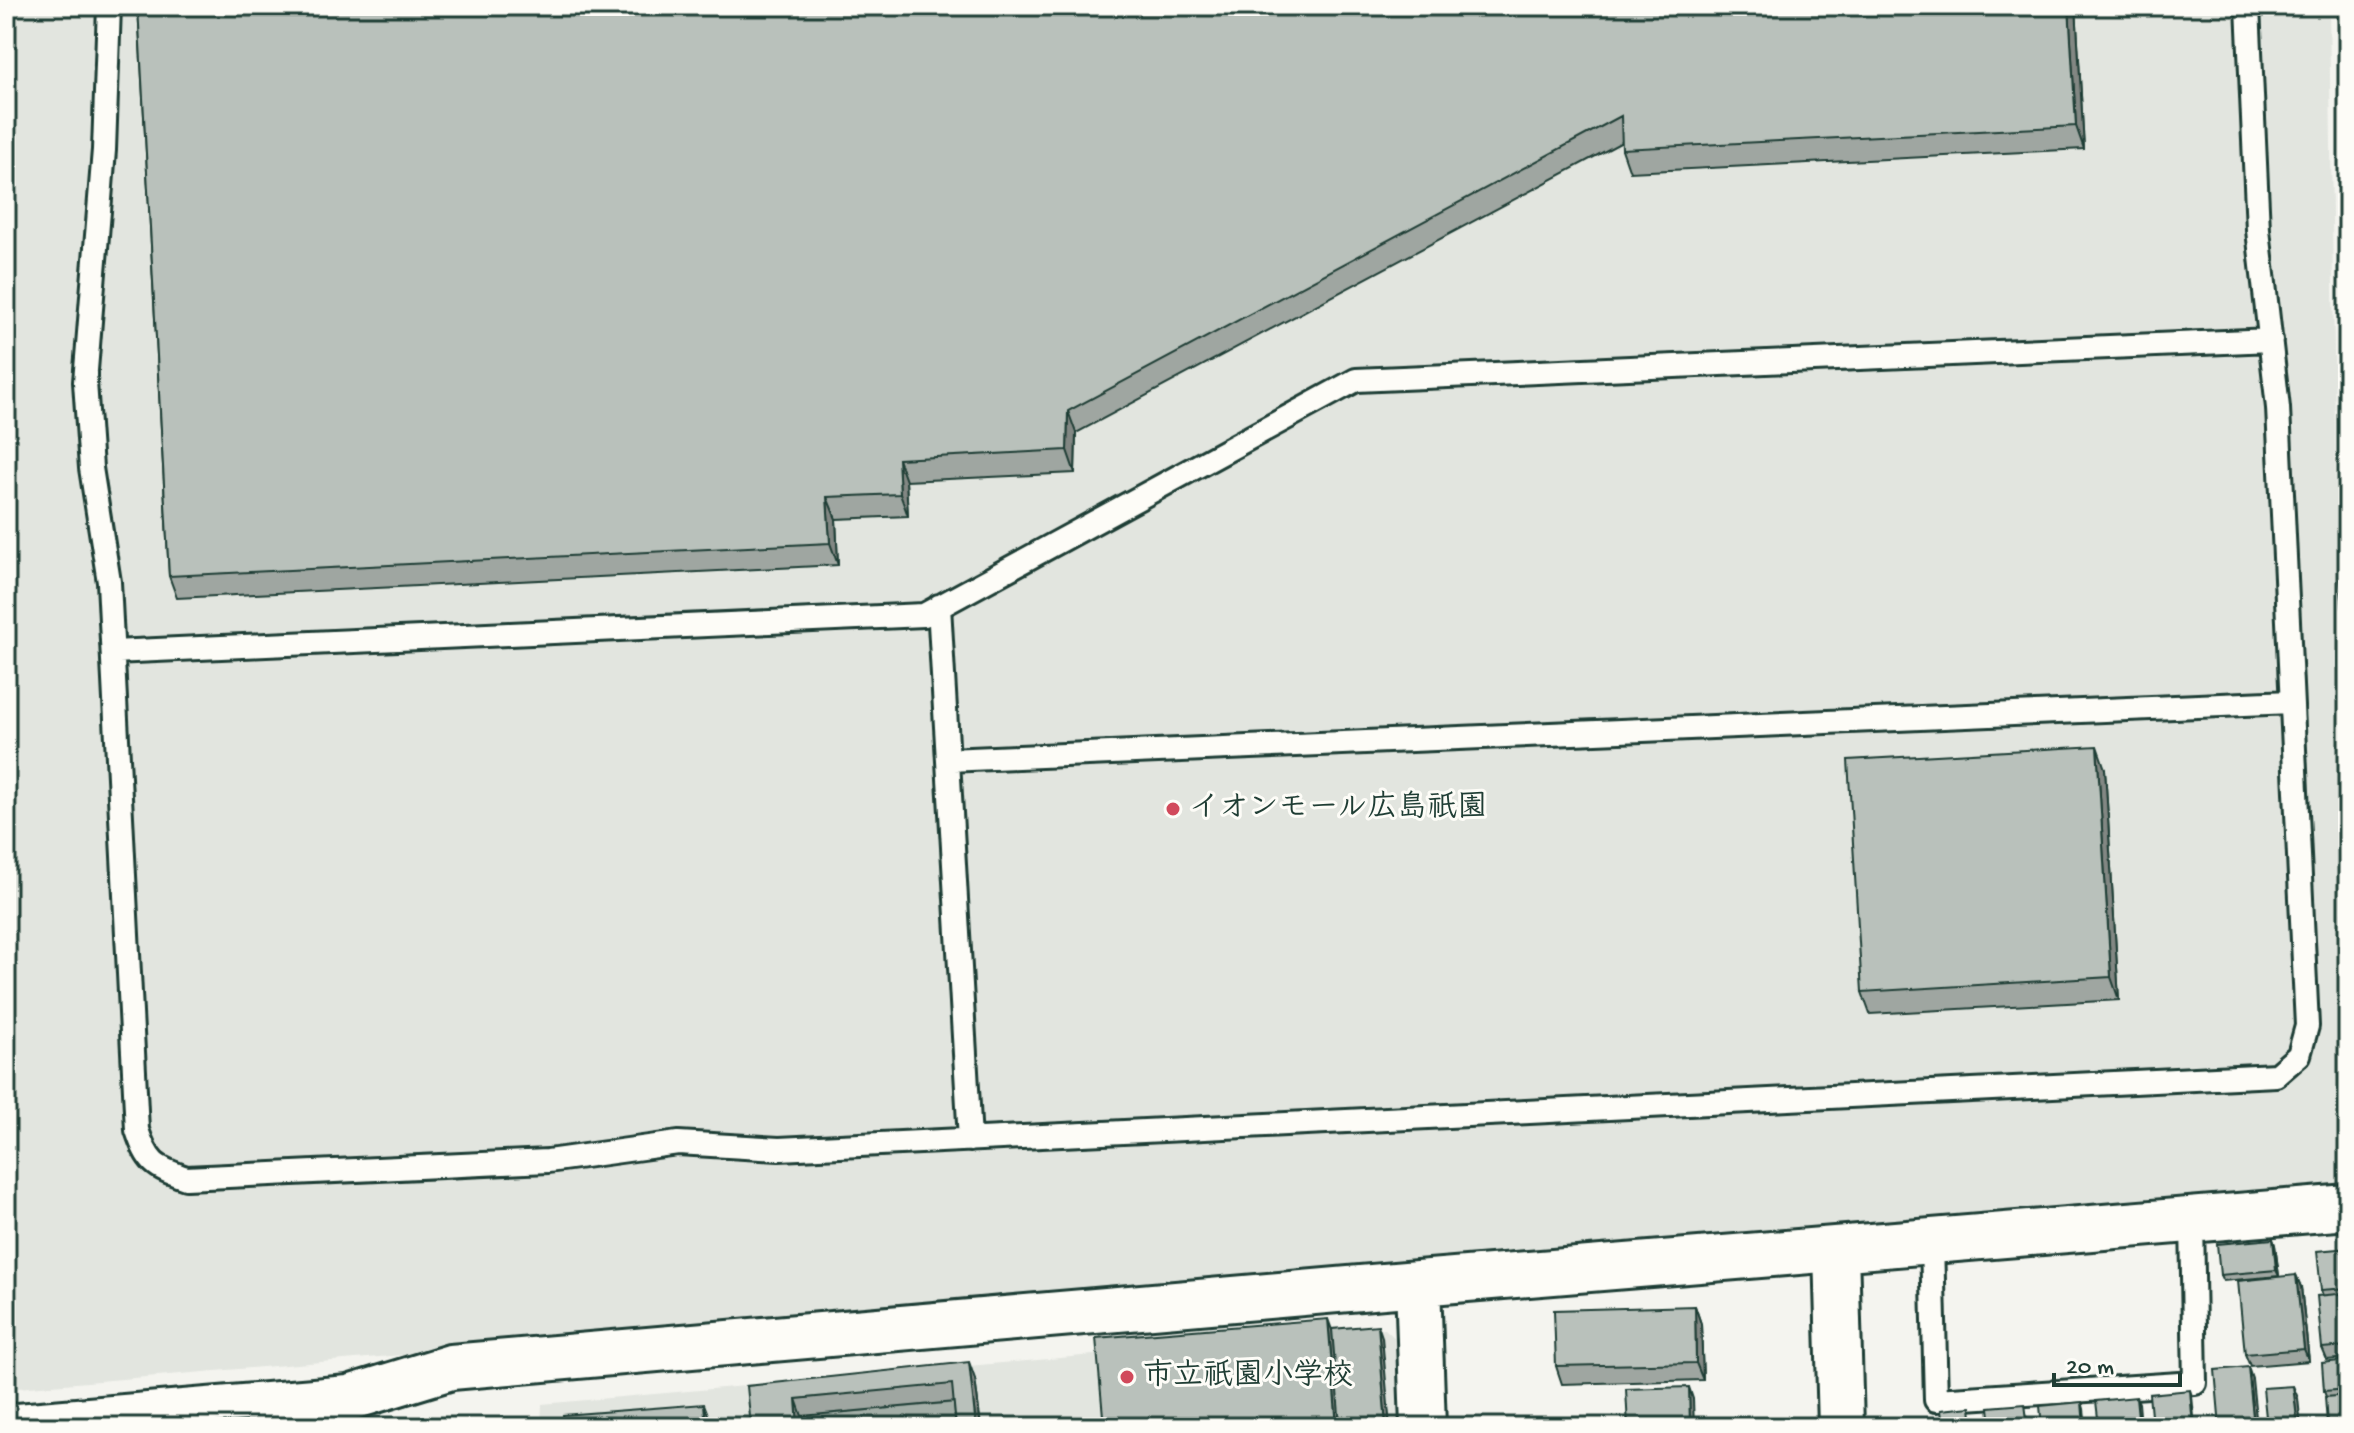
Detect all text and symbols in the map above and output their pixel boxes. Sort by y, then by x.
place label: イオンモール広島祇園 [1189,790,1487,827]
marker: イオンモール広島祇園 [1164,800,1182,818]
scale bar [2054,1337,2180,1387]
text: 20 m [2066,1354,2114,1383]
place label: 市立祇園小学校 [1143,1358,1353,1395]
marker: 市立祇園小学校 [1118,1368,1136,1386]

